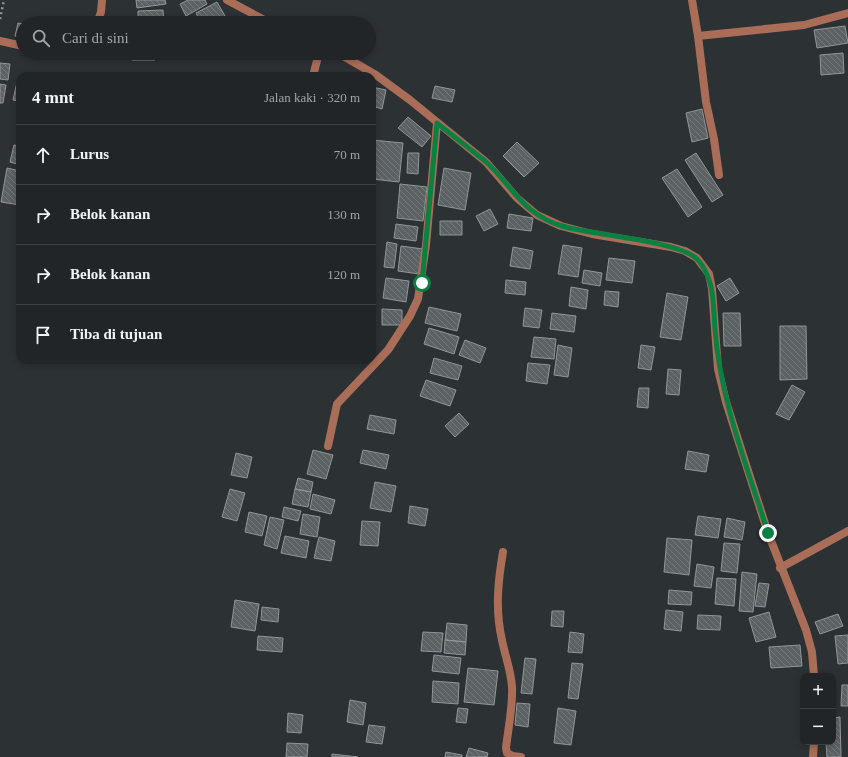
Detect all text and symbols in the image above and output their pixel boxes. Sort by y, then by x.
search box [16,16,376,60]
icon: search [30,27,52,49]
text: Cari di sini [62,30,129,46]
text: 4 mnt [32,88,74,107]
text: Jalan kaki · 320 m [264,90,360,105]
icon: ahead [32,144,54,166]
text: Lurus [70,146,109,162]
text: 70 m [334,147,360,162]
icon: right [32,204,54,226]
text: Belok kanan [70,206,150,222]
text: 130 m [327,207,360,222]
icon: right [32,264,54,286]
text: Belok kanan [70,266,150,282]
text: 120 m [327,267,360,282]
route start [413,274,431,292]
icon: arrive [32,324,54,346]
text: Tiba di tujuan [70,326,162,342]
route end [759,524,777,542]
map controls [800,673,836,745]
button: + [800,673,836,709]
button: − [800,709,836,745]

